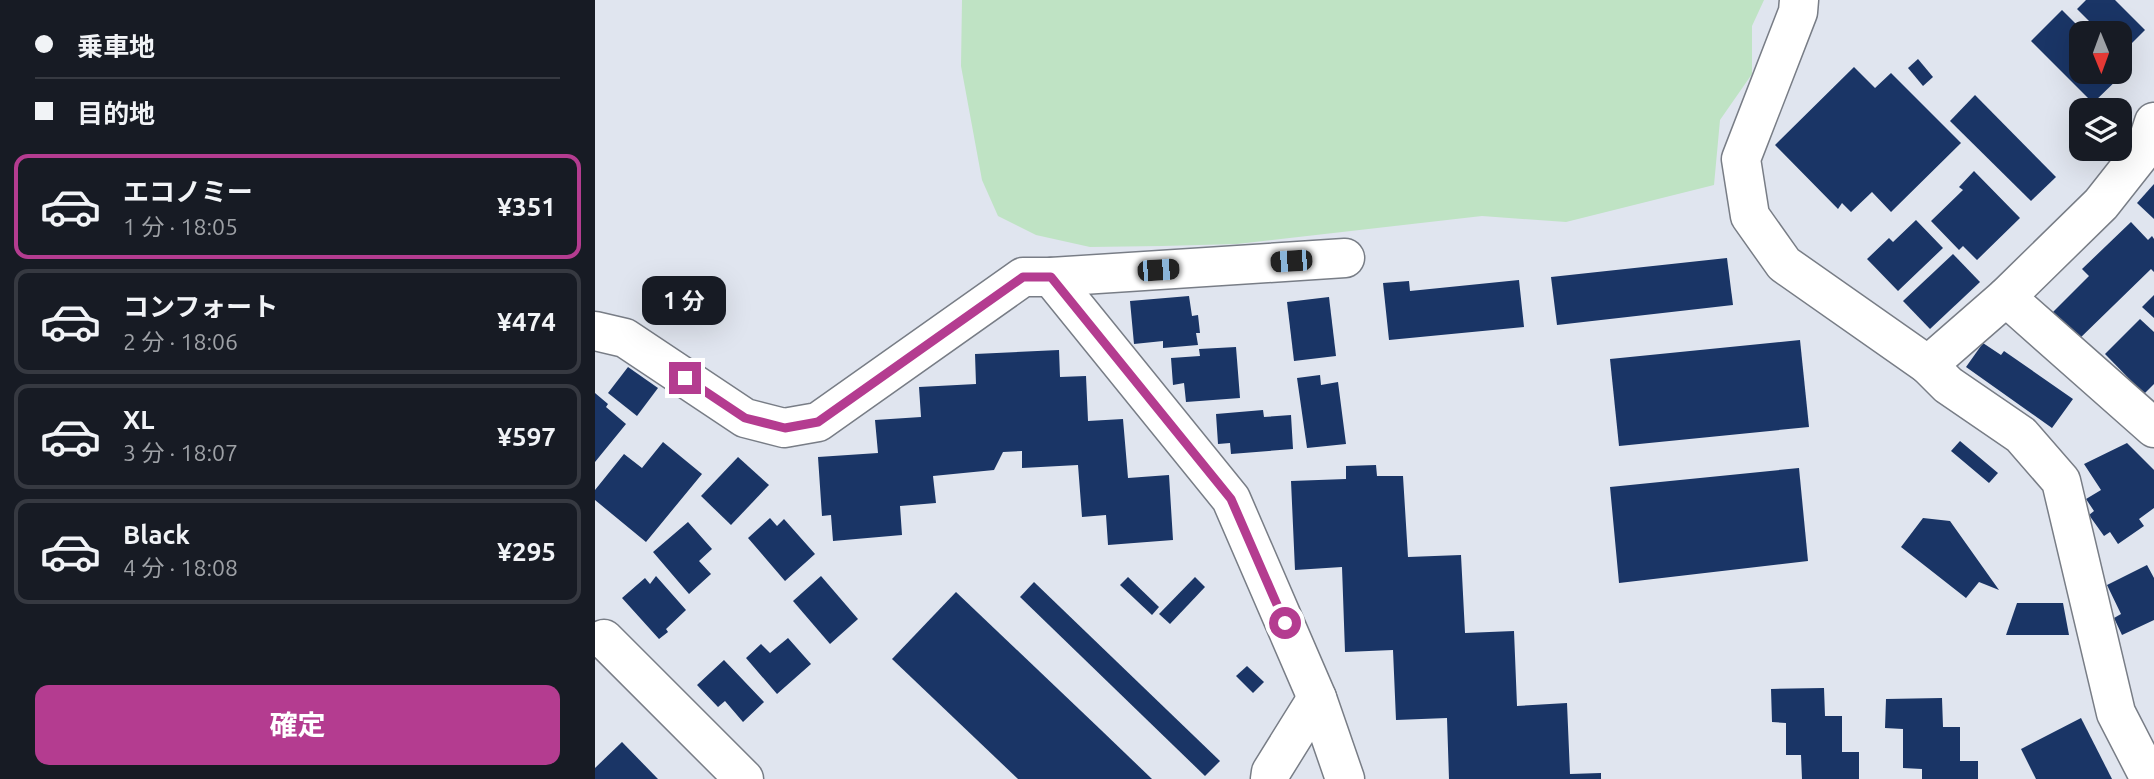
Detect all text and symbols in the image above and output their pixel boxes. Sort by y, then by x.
north arrow [2069,21,2131,84]
map controls [2069,21,2132,161]
text: 乗車地 [77,32,155,61]
button: layers [2069,98,2132,161]
text: 目的地 [77,99,155,128]
icon: car [39,175,102,238]
text: エコノミー [123,177,253,206]
text: ¥351 [497,192,556,221]
text: 1 分 · 18:05 [123,214,238,239]
car [1270,249,1313,273]
car [1137,258,1180,282]
callout: 1 分 [643,276,727,326]
text: 1 分 [663,288,705,313]
icon: car [39,290,102,353]
text: コンフォート [123,292,278,321]
text: ¥474 [497,307,556,336]
text: 2 分 · 18:06 [123,329,238,354]
route end [669,362,701,394]
icon: car [39,405,102,468]
text: XL [123,405,154,434]
text: ¥597 [497,422,556,451]
text: 3 分 · 18:07 [123,440,238,465]
icon: car [39,520,102,583]
text: Black [123,520,190,549]
text: ¥295 [497,537,556,566]
text: 4 分 · 18:08 [123,555,238,580]
route start [1269,607,1301,639]
button: 確定 [35,685,560,765]

